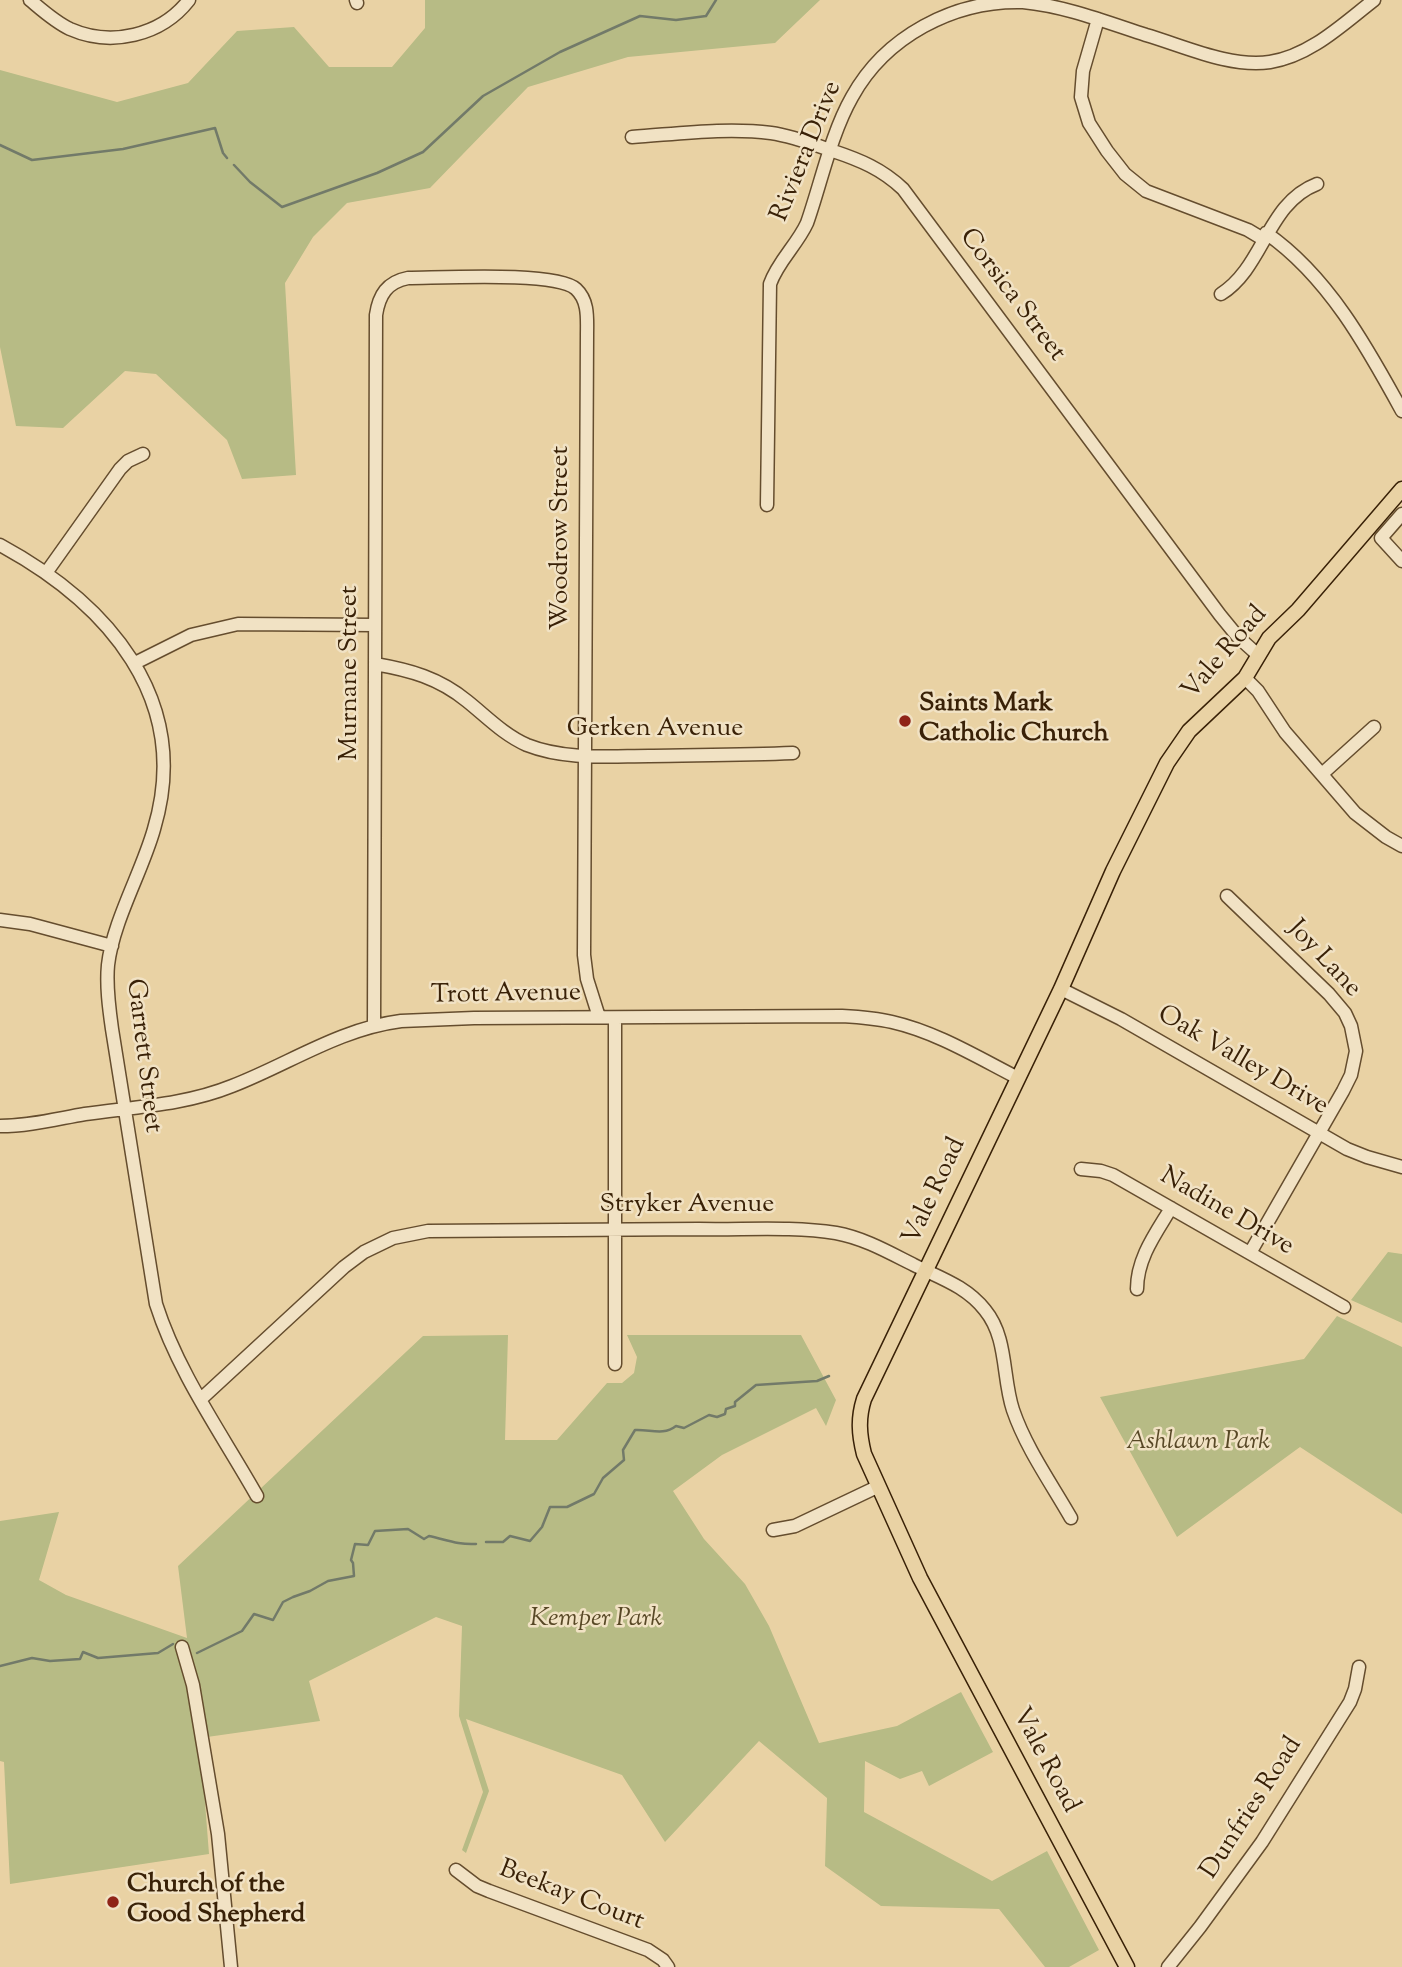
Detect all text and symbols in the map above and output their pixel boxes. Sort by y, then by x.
street label: Riviera Drive [766,77,850,227]
street label: Corsica Street [951,223,1071,369]
street label: Woodrow Street [547,446,579,630]
street label: Murnane Street [336,585,368,761]
street label: Vale Road [1177,601,1275,707]
place label: Saints Mark Catholic Church [919,690,1109,752]
marker: Saints Mark Catholic Church [897,713,913,729]
street label: Gerken Avenue [567,715,743,747]
street label: Joy Lane [1279,915,1367,1005]
street label: Garrett Street [117,977,167,1135]
street label: Trott Avenue [431,979,581,1013]
street label: Oak Valley Drive [1151,1000,1333,1124]
street label: Vale Road [898,1134,974,1250]
street label: Nadine Drive [1153,1162,1299,1264]
street label: Stryker Avenue [600,1191,774,1223]
park label: Ashlawn Park [1126,1428,1270,1460]
park label: Kemper Park [530,1605,662,1637]
street label: Vale Road [1003,1703,1085,1819]
street label: Dunfries Road [1195,1732,1311,1886]
street label: Beekay Court [494,1855,648,1939]
place label: Church of the Good Shepherd [127,1871,305,1932]
marker: Church of the Good Shepherd [105,1894,121,1910]

